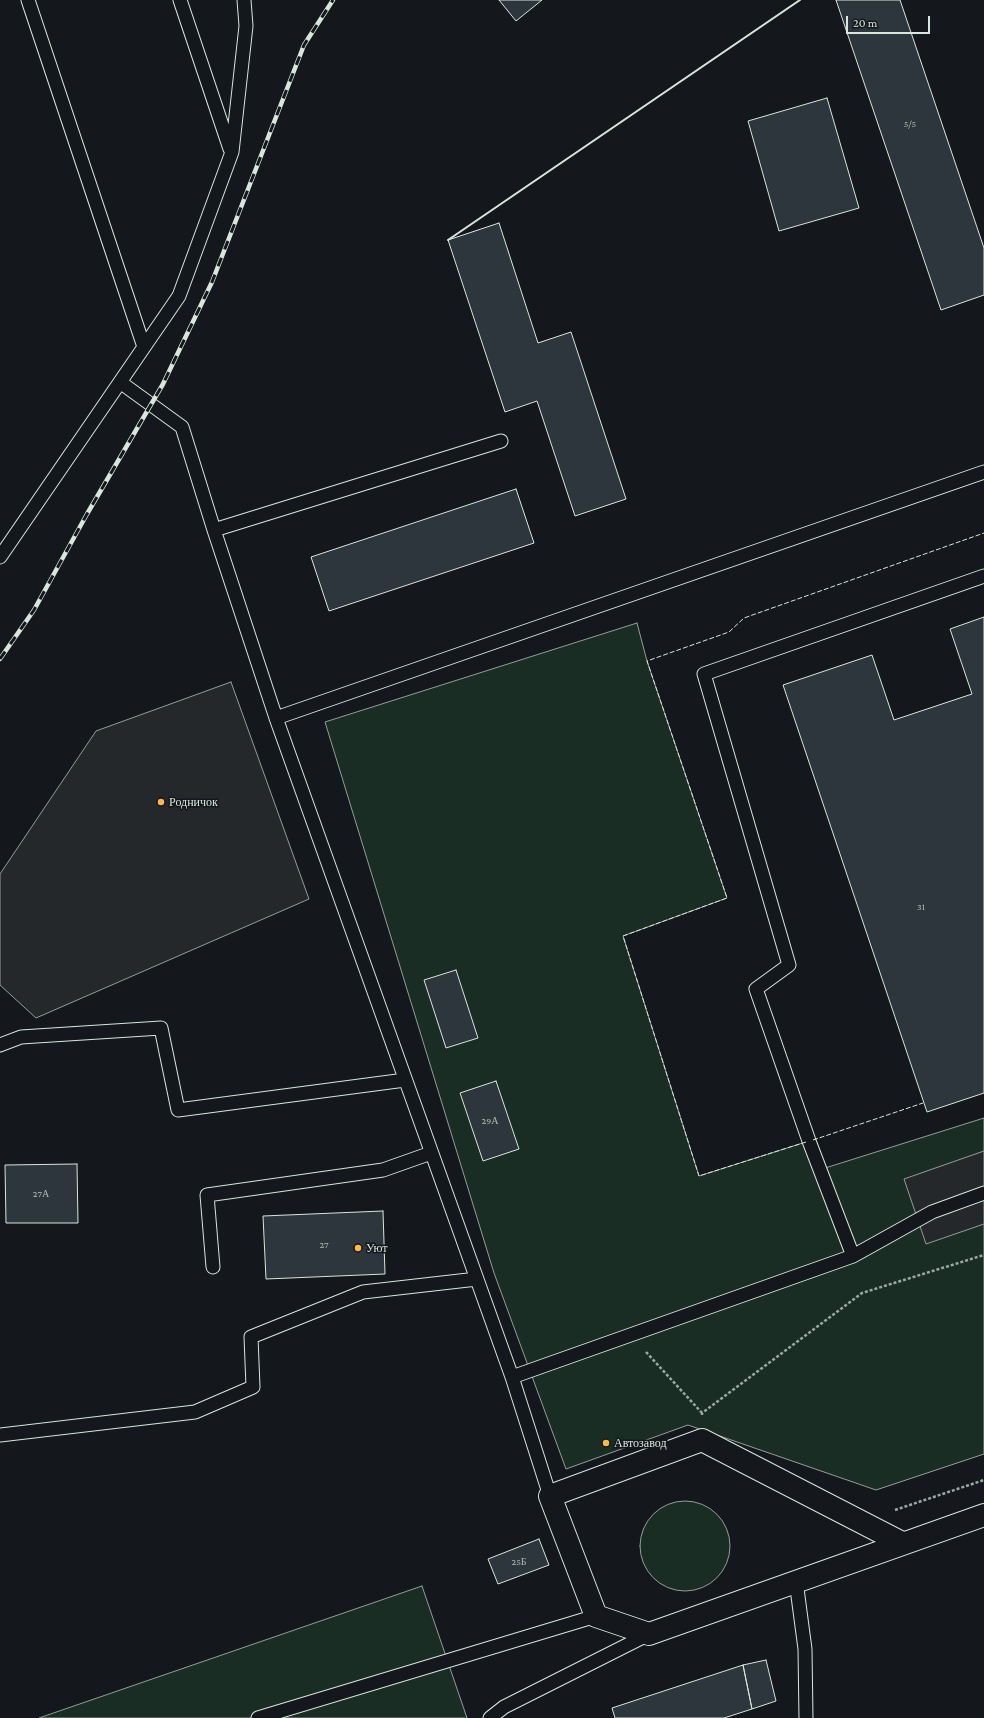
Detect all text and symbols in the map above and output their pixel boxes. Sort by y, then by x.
scale bar [848,8,932,34]
text: 20 m [853,16,877,30]
house number: 5/5 [904,118,916,130]
place label: Родничок [169,795,218,809]
marker: Родничок [156,797,166,807]
house number: 31 [917,901,925,913]
house number: 29А [481,1115,499,1127]
house number: 27А [33,1188,49,1200]
house number: 27 [319,1239,329,1251]
place label: Уют [366,1241,387,1255]
marker: Уют [353,1243,363,1253]
place label: Автозавод [614,1436,667,1450]
marker: Автозавод [601,1438,611,1448]
house number: 25Б [511,1556,527,1568]

